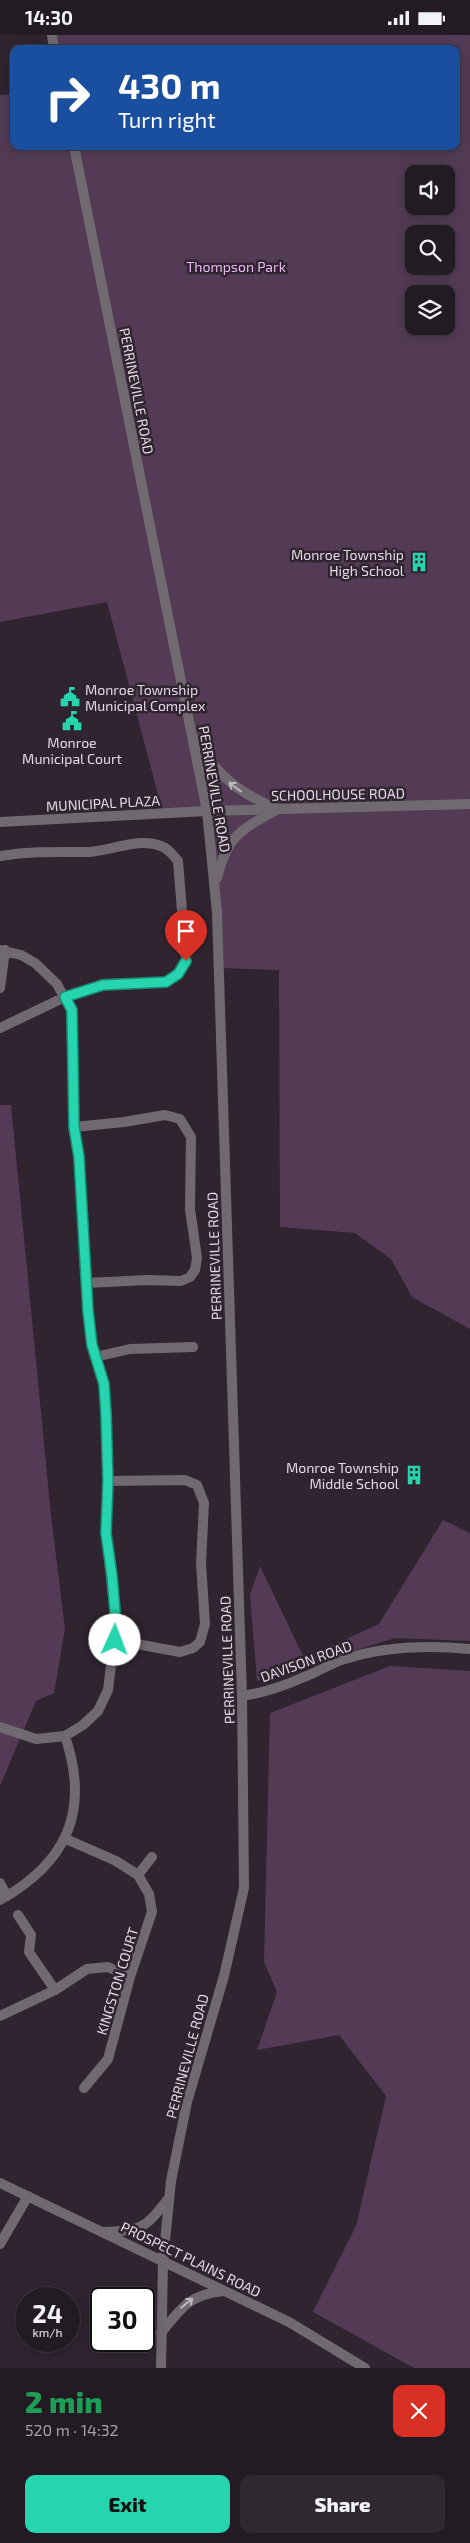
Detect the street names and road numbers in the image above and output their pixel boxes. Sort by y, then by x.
street label: PERRINEVILLE ROAD [116,326,158,456]
street label: PERRINEVILLE ROAD [195,724,235,854]
street label: SCHOOLHOUSE ROAD [271,784,405,804]
street label: MUNICIPAL PLAZA [46,792,161,814]
street label: PERRINEVILLE ROAD [203,1192,225,1320]
street label: PERRINEVILLE ROAD [216,1596,238,1724]
street label: DAVISON ROAD [258,1637,354,1685]
street label: KINGSTON COURT [93,1925,141,2037]
street label: PERRINEVILLE ROAD [162,1992,212,2120]
street label: PROSPECT PLAINS ROAD [118,2218,264,2300]

